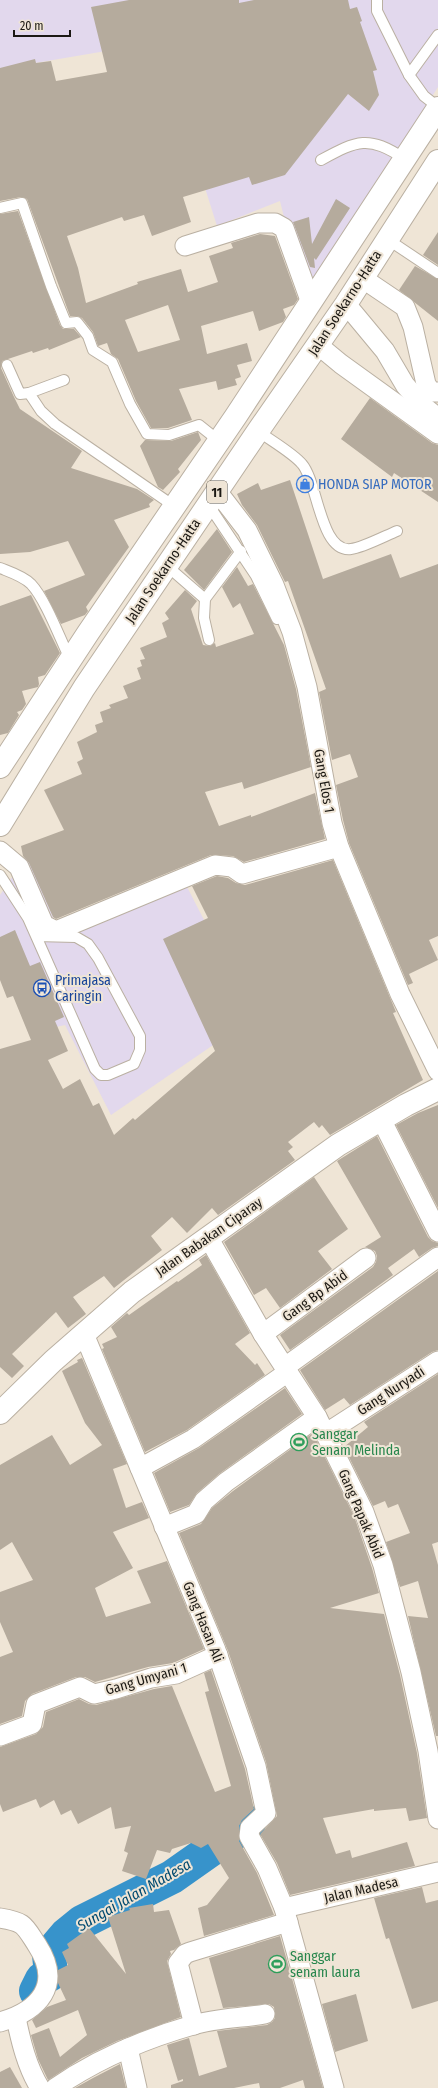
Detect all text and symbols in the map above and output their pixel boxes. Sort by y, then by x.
scale bar [14,12,70,38]
text: 20 m [20,19,44,33]
street label: Jalan Soekarno-Hatta [305,247,385,359]
shop icon: HONDA SIAP MOTOR [295,474,315,494]
place label: HONDA SIAP MOTOR [318,476,432,493]
road number: 11 [207,481,227,503]
street label: Jalan Soekarno-Hatta [122,516,204,626]
street label: Gang Elos 1 [310,748,338,814]
place label: Primajasa Caringin [55,972,111,1005]
bus stop icon: Primajasa Caringin [32,978,52,998]
street label: Jalan Babakan Ciparay [152,1193,266,1280]
street label: Gang Bp Abid [279,1267,351,1325]
street label: Gang Nuryadi [354,1363,428,1419]
place label: Sanggar Senam Melinda [312,1426,400,1459]
sports icon: Sanggar Senam Melinda [289,1432,309,1452]
street label: Gang Papak Abid [335,1467,387,1561]
street label: Gang Hasan Ali [179,1579,227,1665]
street label: Gang Umyani 1 [103,1659,189,1699]
water label: Sungai Jalan Madesa [73,1855,194,1935]
street label: Jalan Madesa [322,1873,400,1907]
place label: Sanggar senam laura [290,1948,360,1981]
sports icon: Sanggar senam laura [267,1954,287,1974]

